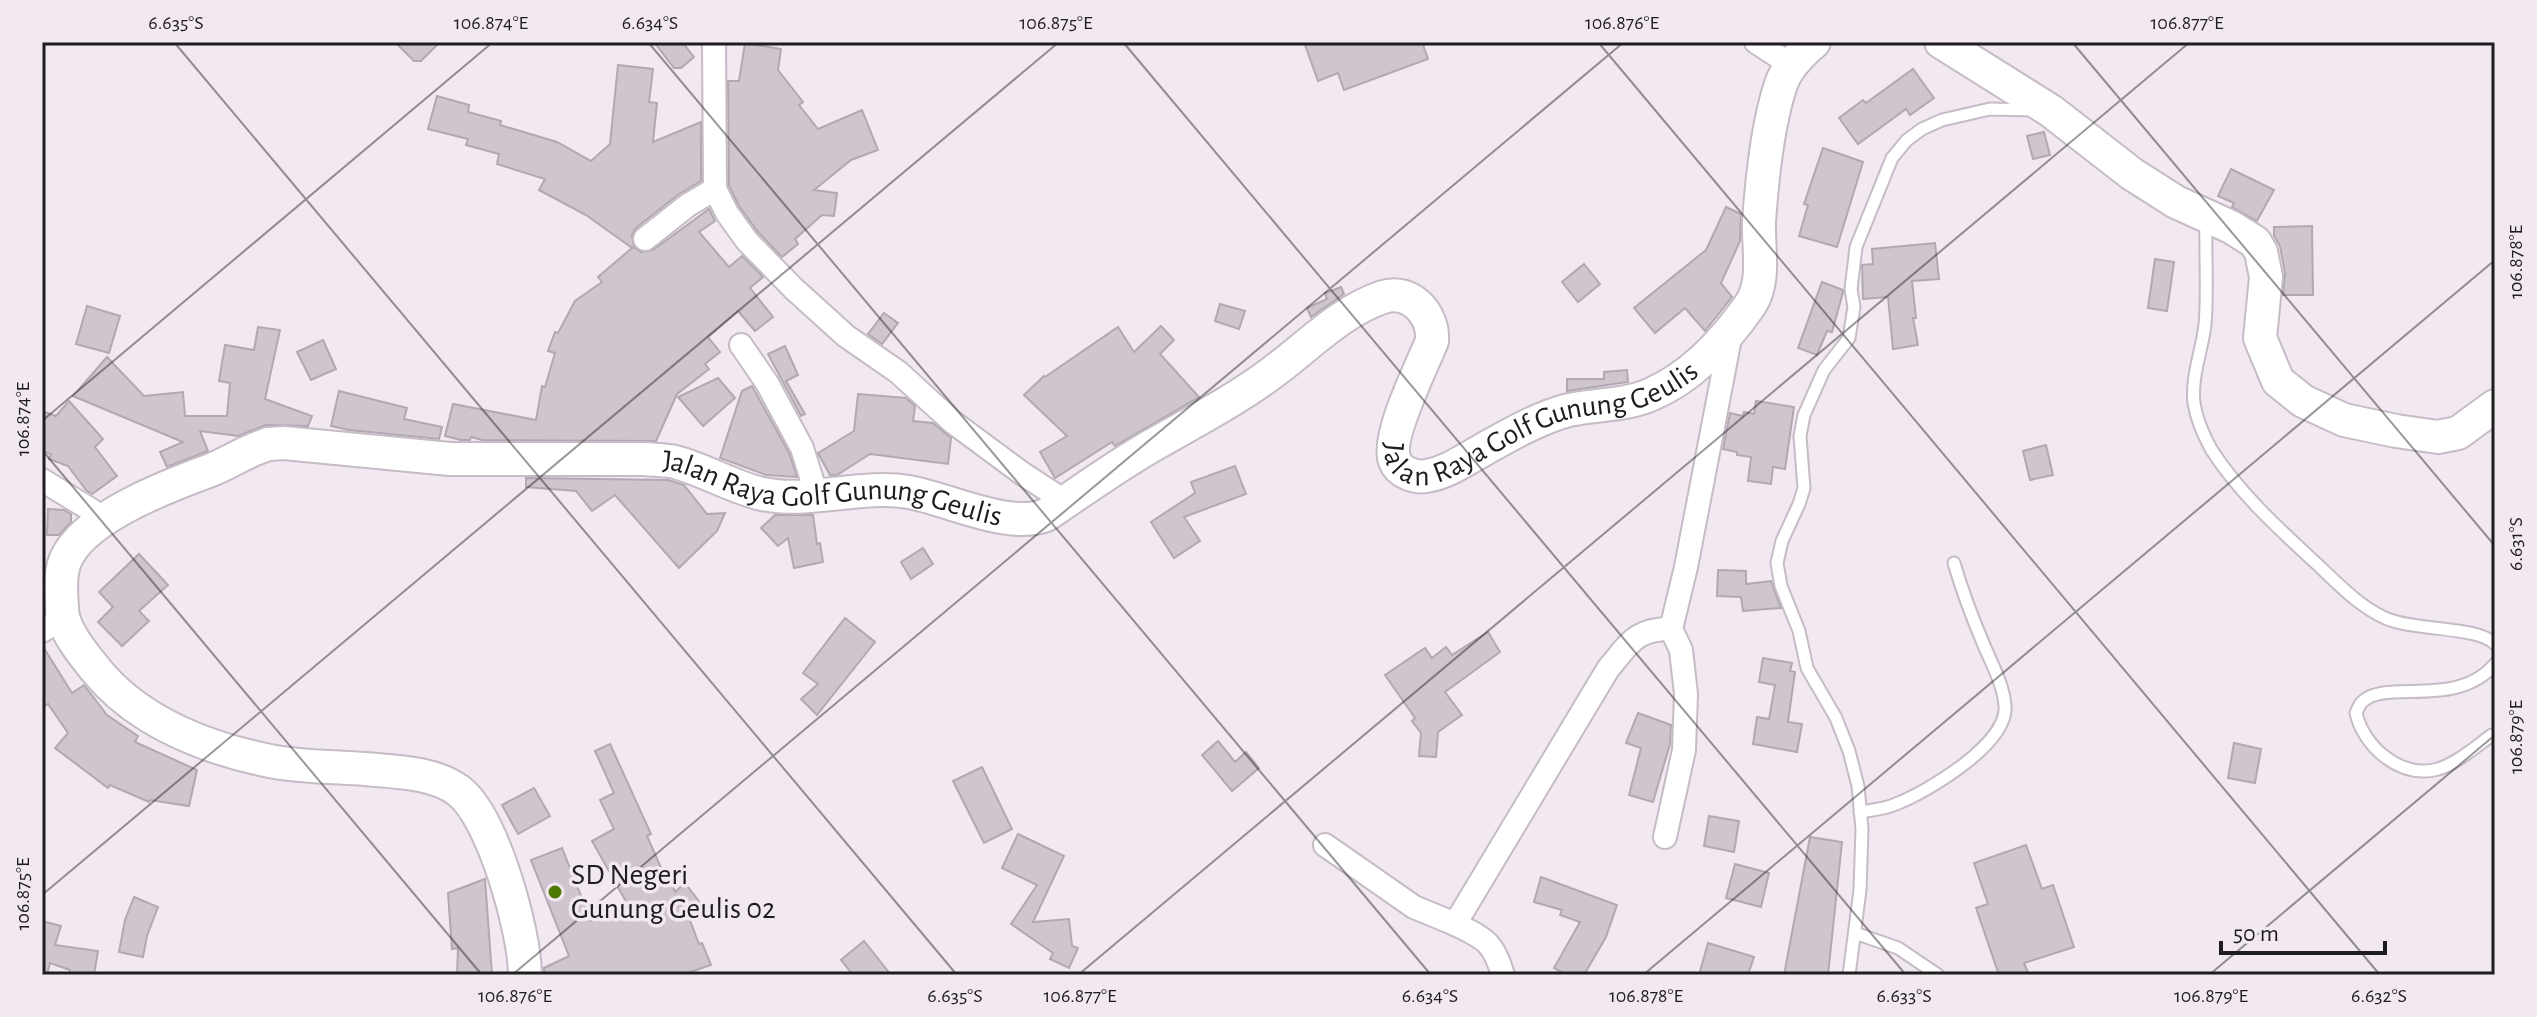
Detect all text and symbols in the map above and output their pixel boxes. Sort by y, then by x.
text: 6.635°S [148,13,204,33]
text: 106.874°E [454,13,529,33]
text: 6.634°S [622,13,678,33]
text: 106.875°E [1019,13,1093,33]
text: 106.876°E [1585,13,1659,33]
text: 106.877°E [2150,13,2224,33]
text: 106.878°E [2506,225,2526,299]
street label: Jalan Raya Golf Gunung Geulis [1378,356,1704,491]
text: 106.874°E [13,381,33,456]
street label: Jalan Raya Golf Gunung Geulis [661,445,1004,532]
text: 6.631°S [2506,517,2526,571]
text: 106.879°E [2506,700,2526,774]
text: 106.875°E [13,857,33,931]
place label: SD Negeri Gunung Geulis 02 [571,860,776,924]
marker: SD Negeri Gunung Geulis 02 [546,883,564,901]
scale bar [2221,905,2385,955]
text: 50 m [2233,922,2279,946]
text: 106.876°E [478,986,552,1006]
text: 6.635°S [927,986,983,1006]
text: 106.877°E [1043,986,1117,1006]
text: 6.634°S [1402,986,1458,1006]
text: 106.878°E [1609,986,1683,1006]
text: 6.633°S [1876,986,1932,1006]
text: 106.879°E [2174,986,2248,1006]
text: 6.632°S [2351,986,2407,1006]

